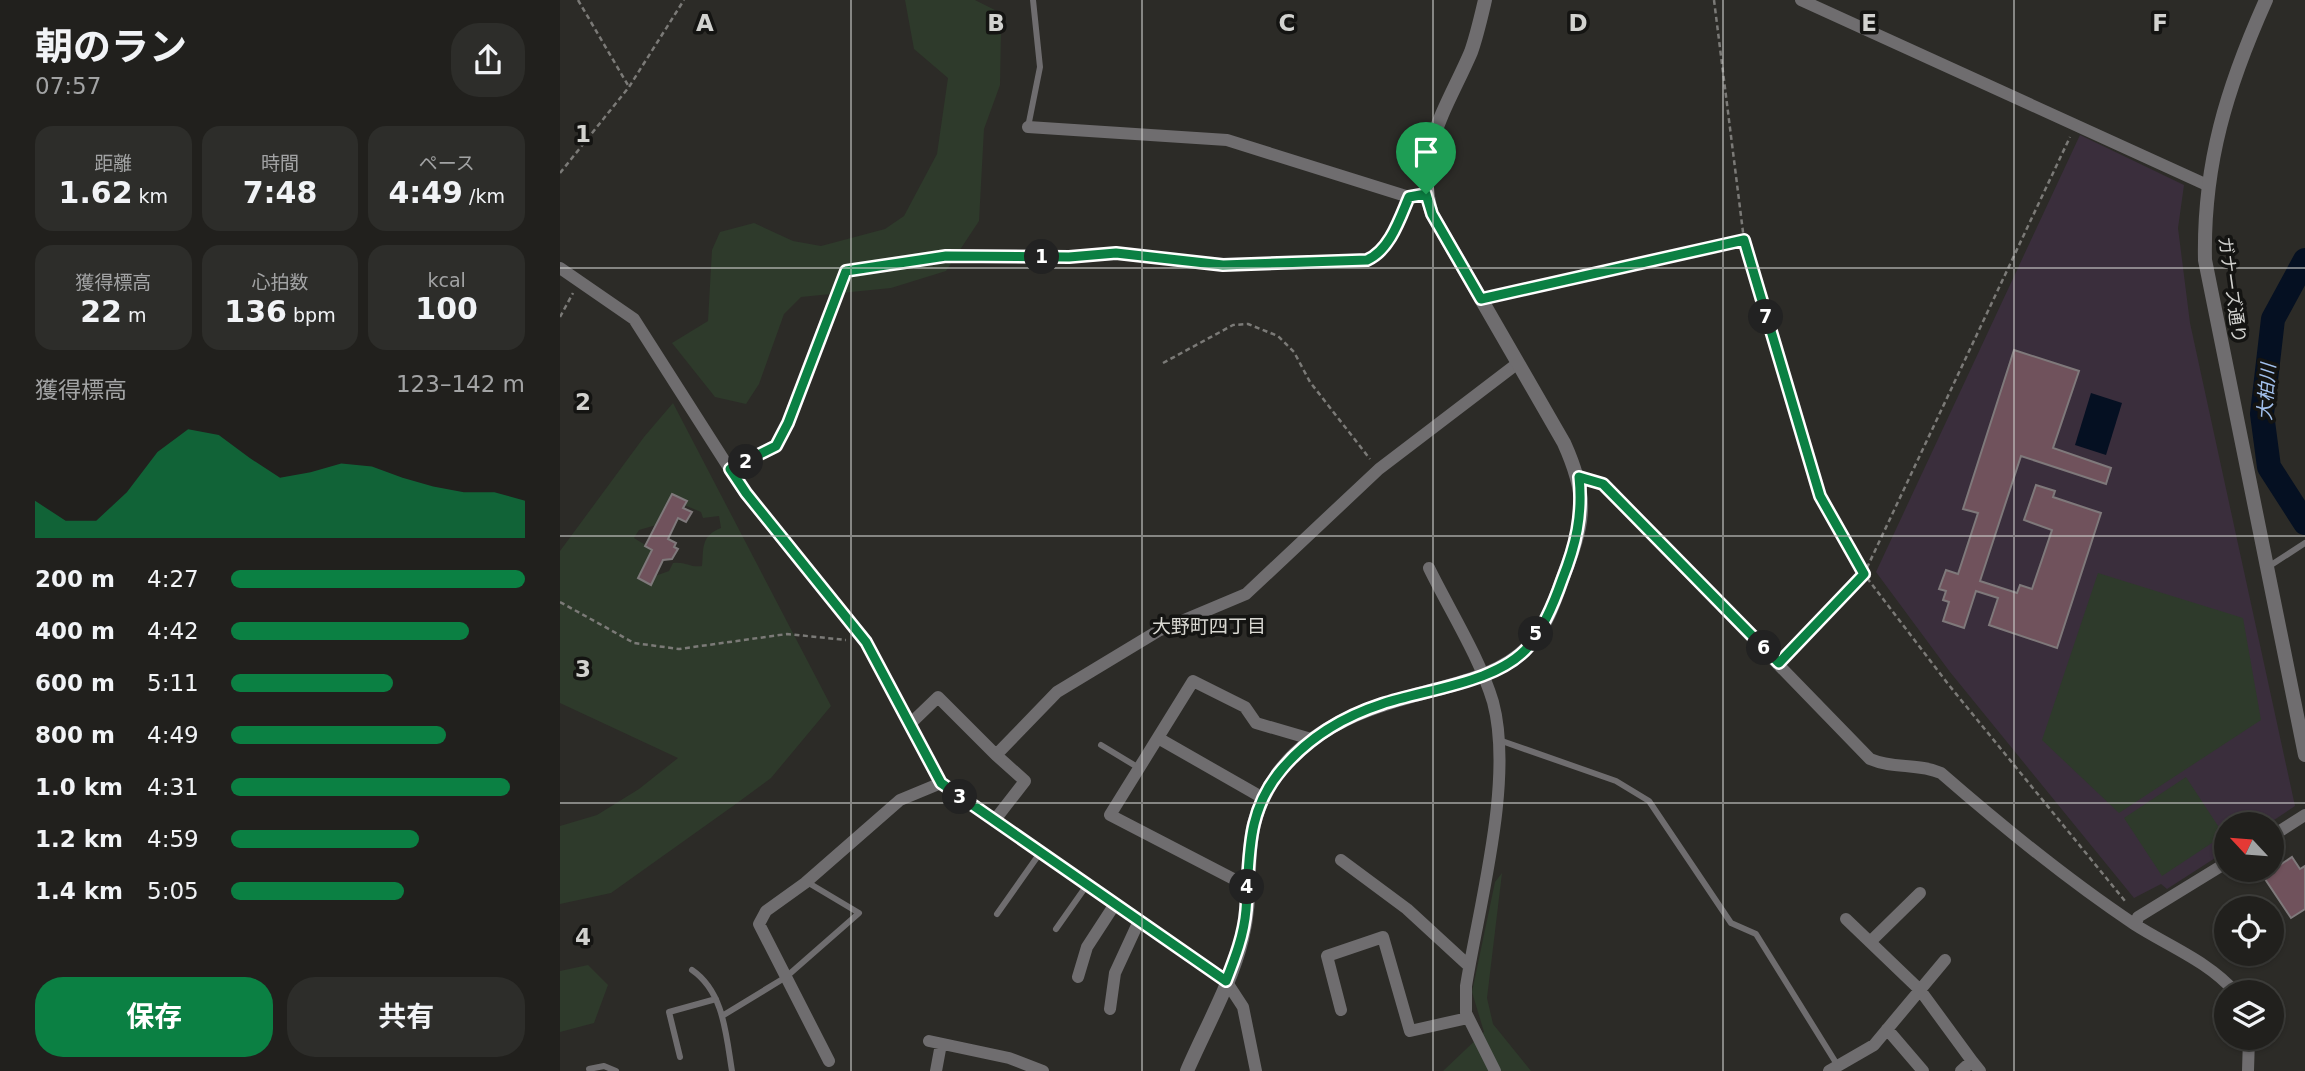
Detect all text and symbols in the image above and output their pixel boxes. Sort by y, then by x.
text: A [696,10,714,36]
text: B [987,10,1005,36]
text: C [1279,10,1295,36]
text: D [1568,10,1588,36]
text: E [1861,10,1877,36]
text: F [2152,10,2168,36]
button: share [451,23,525,97]
text: 朝のラン [35,25,187,69]
text: 07:57 [35,73,101,99]
text: 1 [575,121,591,147]
pin [1396,122,1456,194]
icon: arrive [1407,133,1445,171]
text: 距離 [94,152,132,174]
text: 時間 [261,152,299,174]
text: ペース [419,152,475,174]
text: 1.62 [59,175,133,210]
text: 7:48 [243,175,317,210]
text: 4:49 [388,175,463,210]
text: km [133,185,168,207]
text: /km [463,185,505,207]
street label: ガナーズ通り [2215,235,2250,344]
pin: 1 [1024,240,1060,274]
text: 1 [1035,245,1048,267]
text: kcal [427,269,466,291]
text: 獲得標高 [75,271,151,293]
text: 心拍数 [251,271,309,293]
text: 100 [415,291,478,326]
text: 22 [80,294,122,329]
text: 136 [224,294,287,329]
pin: 7 [1748,300,1784,334]
text: m [122,304,146,326]
text: bpm [287,304,336,326]
text: 7 [1759,305,1772,327]
water label: 大柏川 [2253,361,2279,421]
text: 123–142 m [396,371,525,397]
text: 獲得標高 [35,377,127,403]
text: 2 [575,389,591,415]
pin: 2 [728,444,764,480]
text: 2 [739,450,752,472]
text: 200 m [35,566,115,592]
text: 4:27 [147,566,199,592]
district label: 大野町四丁目 [1152,615,1266,637]
pin: 5 [1518,616,1553,652]
text: 400 m [35,618,115,644]
text: 4:42 [147,618,199,644]
text: 5 [1529,622,1542,644]
pin: 6 [1746,630,1782,666]
text: 6 [1757,636,1770,658]
text: 3 [575,656,591,682]
text: 600 m [35,670,115,696]
text: 5:11 [147,670,199,696]
text: 800 m [35,722,115,748]
text: 4:49 [147,722,199,748]
text: 1.0 km [35,774,123,800]
text: 4:31 [147,774,199,800]
pin: 3 [942,780,978,814]
text: 3 [953,785,966,807]
north arrow [2214,812,2284,882]
map controls [2214,812,2284,1050]
text: 1.2 km [35,826,123,852]
text: 4:59 [147,826,199,852]
pin: 4 [1230,870,1264,904]
text: 4 [1240,875,1253,897]
text: 1.4 km [35,878,123,904]
text: 5:05 [147,878,199,904]
button: locate [2214,896,2284,966]
text: 4 [575,924,591,950]
button: 保存 [35,977,273,1057]
button: 共有 [287,977,525,1057]
button: layers [2214,980,2284,1050]

